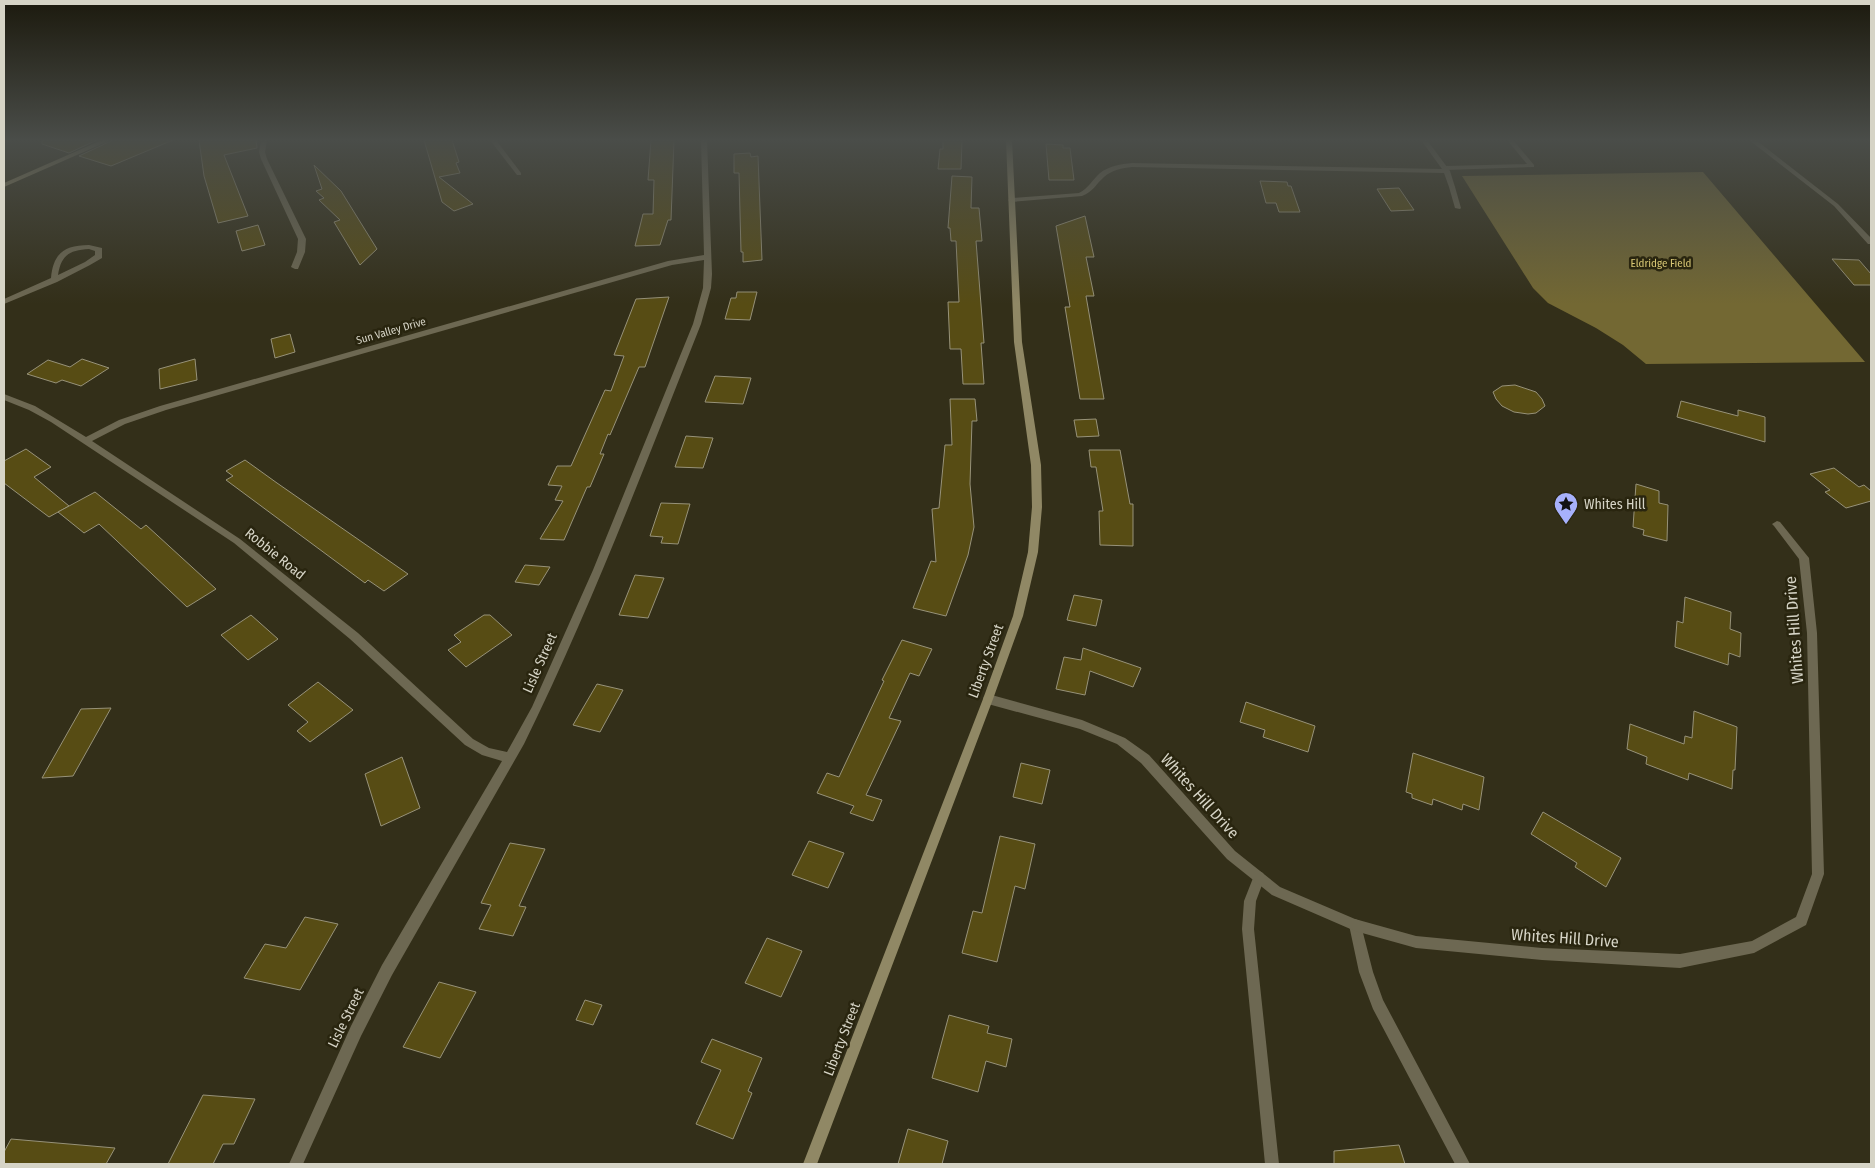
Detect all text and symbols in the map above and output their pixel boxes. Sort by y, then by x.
park label: Eldridge Field [1631,257,1691,270]
street label: Sun Valley Drive [355,315,427,347]
place icon: Whites Hill [1553,491,1579,525]
place label: Whites Hill [1584,496,1646,513]
street label: Robbie Road [242,525,308,583]
street label: Whites Hill Drive [1781,576,1807,684]
street label: Liberty Street [965,621,1007,700]
street label: Lisle Street [519,630,561,696]
street label: Whites Hill Drive [1157,750,1243,842]
street label: Whites Hill Drive [1511,925,1619,951]
street label: Lisle Street [324,985,368,1050]
street label: Liberty Street [820,999,864,1078]

